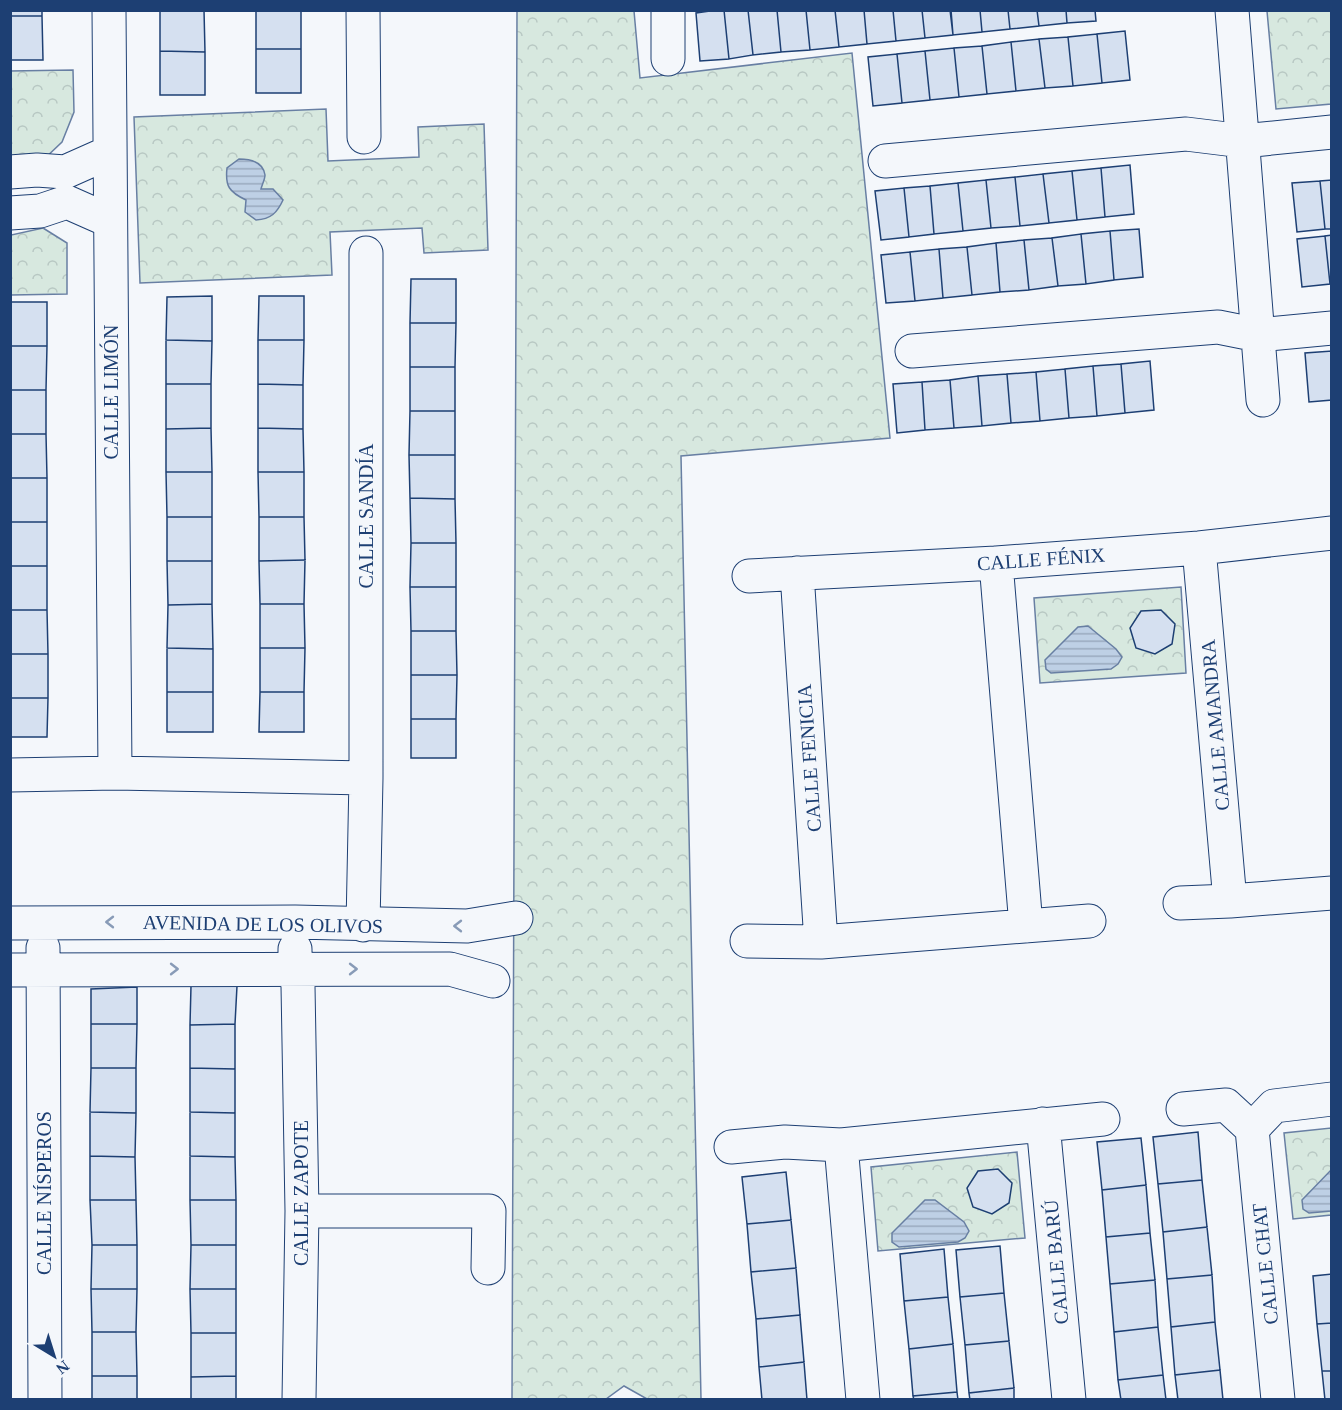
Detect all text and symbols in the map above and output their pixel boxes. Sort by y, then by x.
street label: CALLE LIMÓN [99,325,122,459]
street label: CALLE SANDÍA [355,443,377,589]
street label: CALLE FÉNIX [976,544,1106,574]
street label: CALLE AMANDRA [1197,638,1233,811]
street label: CALLE FENICIA [793,683,825,833]
street label: AVENIDA DE LOS OLIVOS [143,911,383,937]
one-way arrow [106,916,115,928]
one-way arrow [453,920,462,932]
one-way arrow [169,963,178,975]
one-way arrow [349,963,358,975]
street label: CALLE NÍSPEROS [33,1111,55,1275]
street label: CALLE ZAPOTE [290,1120,312,1266]
street label: CALLE BARÚ [1039,1198,1072,1325]
street label: CALLE CHAT [1248,1202,1282,1326]
north arrow [24,1326,84,1386]
text: N [53,1357,73,1378]

